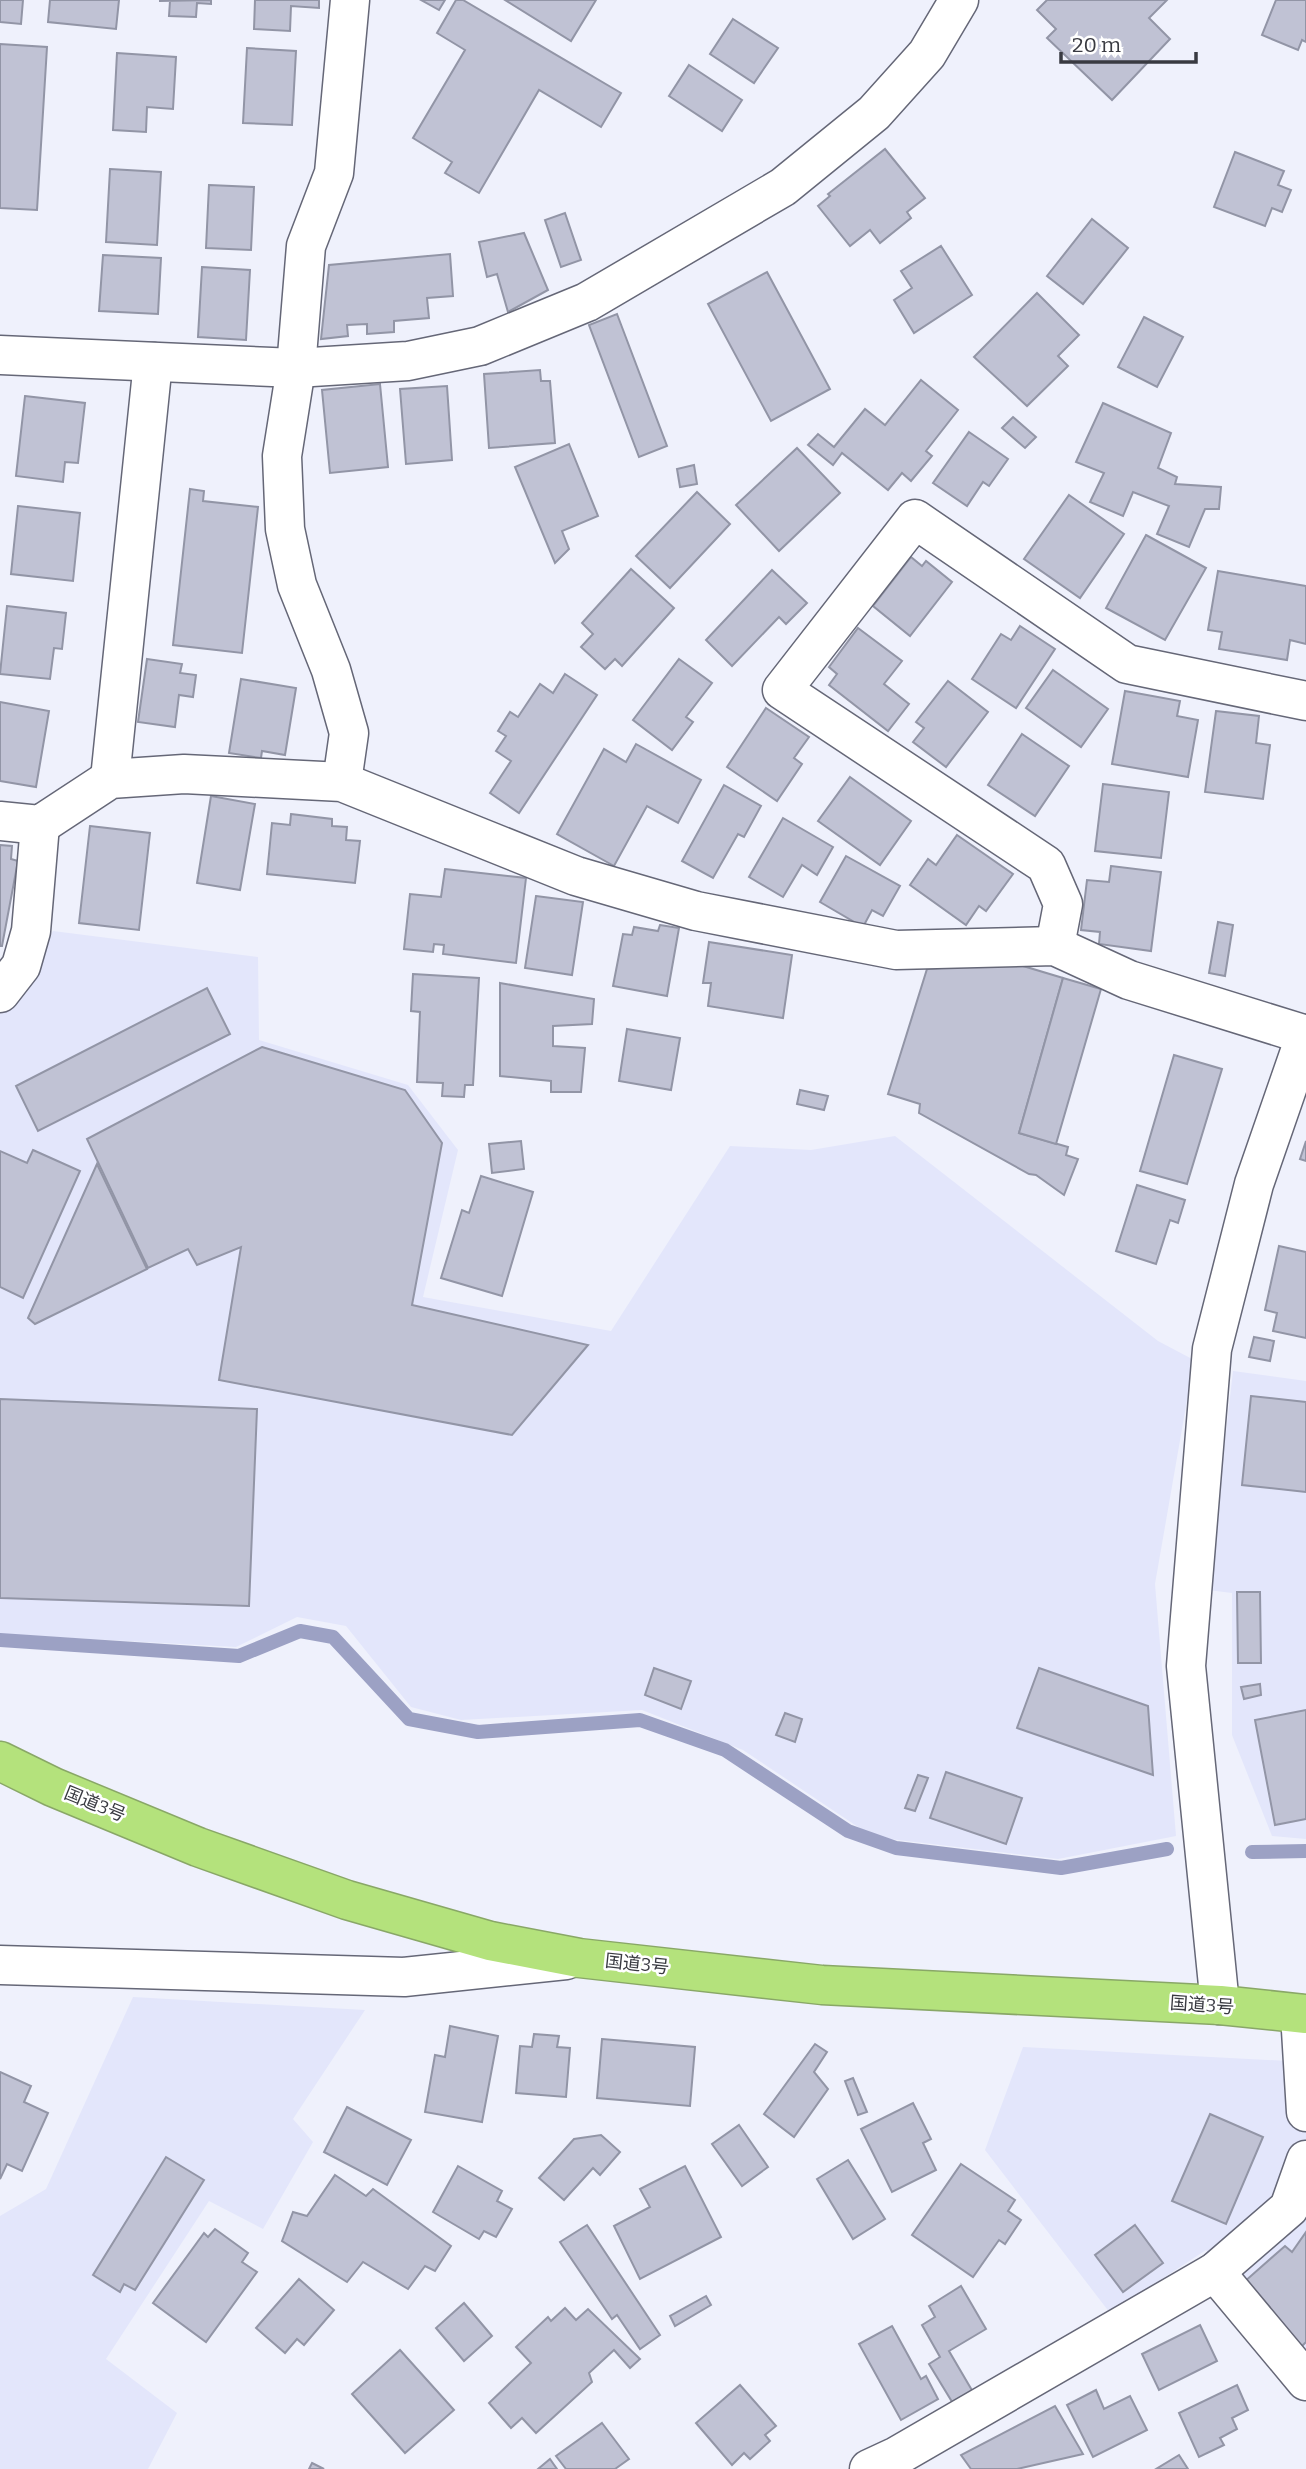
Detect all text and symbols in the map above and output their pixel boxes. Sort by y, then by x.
scale bar [1061,21,1196,65]
text: 20 m [1072,32,1121,58]
street label: 国道3号 [61,1782,129,1826]
street label: 国道3号 [604,1950,670,1978]
street label: 国道3号 [1169,1992,1235,2018]

